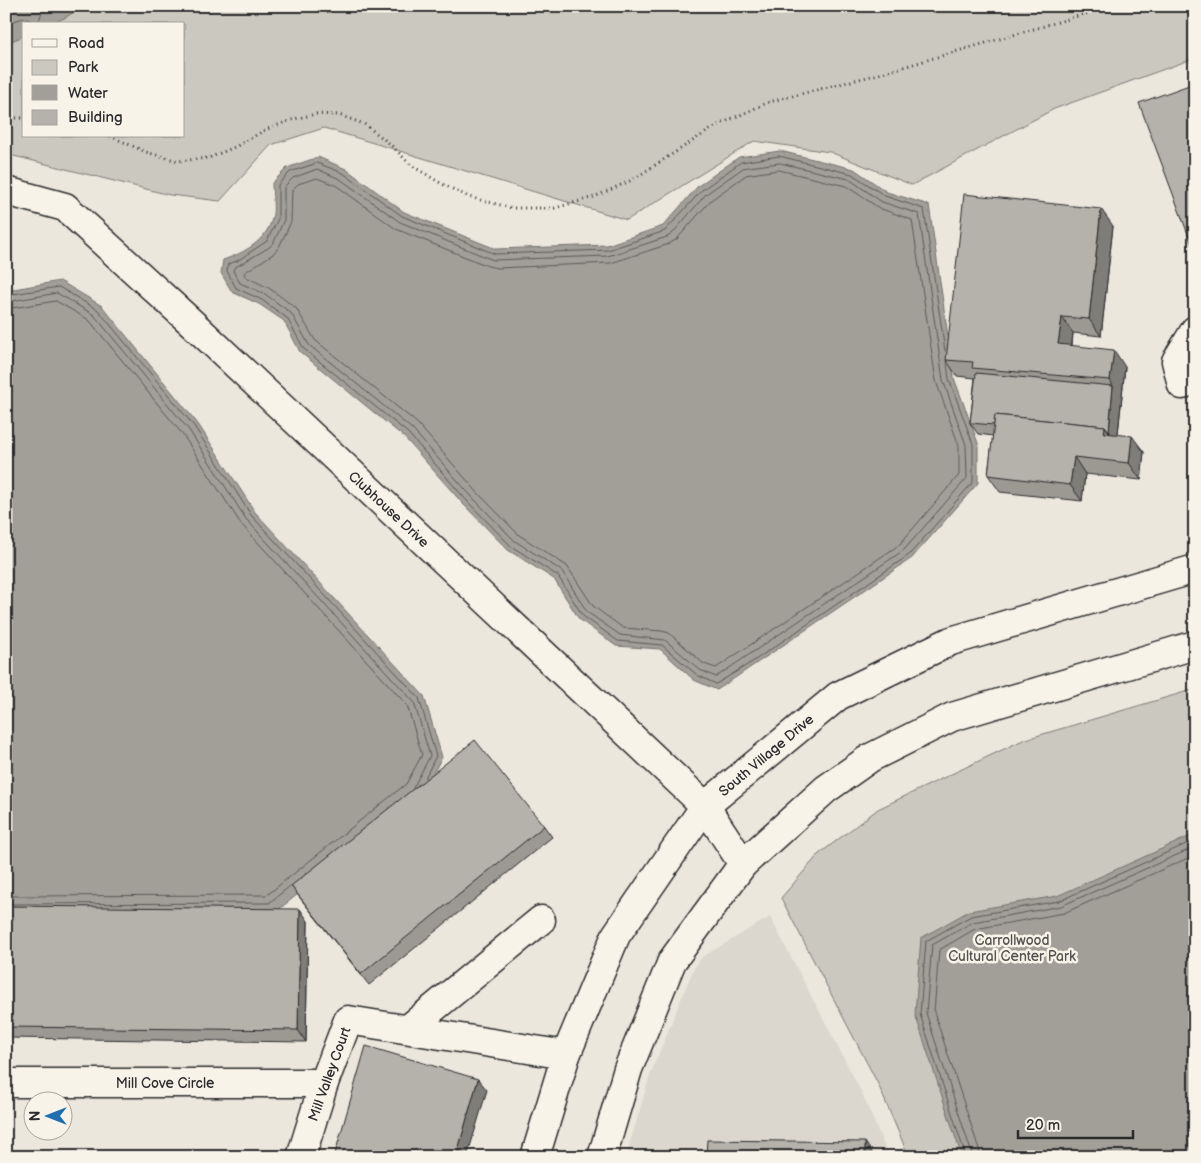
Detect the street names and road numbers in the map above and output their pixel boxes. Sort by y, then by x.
street label: Clubhouse Drive [345,468,433,551]
street label: South Village Drive [715,711,817,800]
street label: Mill Valley Court [305,1024,355,1124]
street label: Mill Cove Circle [116,1075,214,1092]

